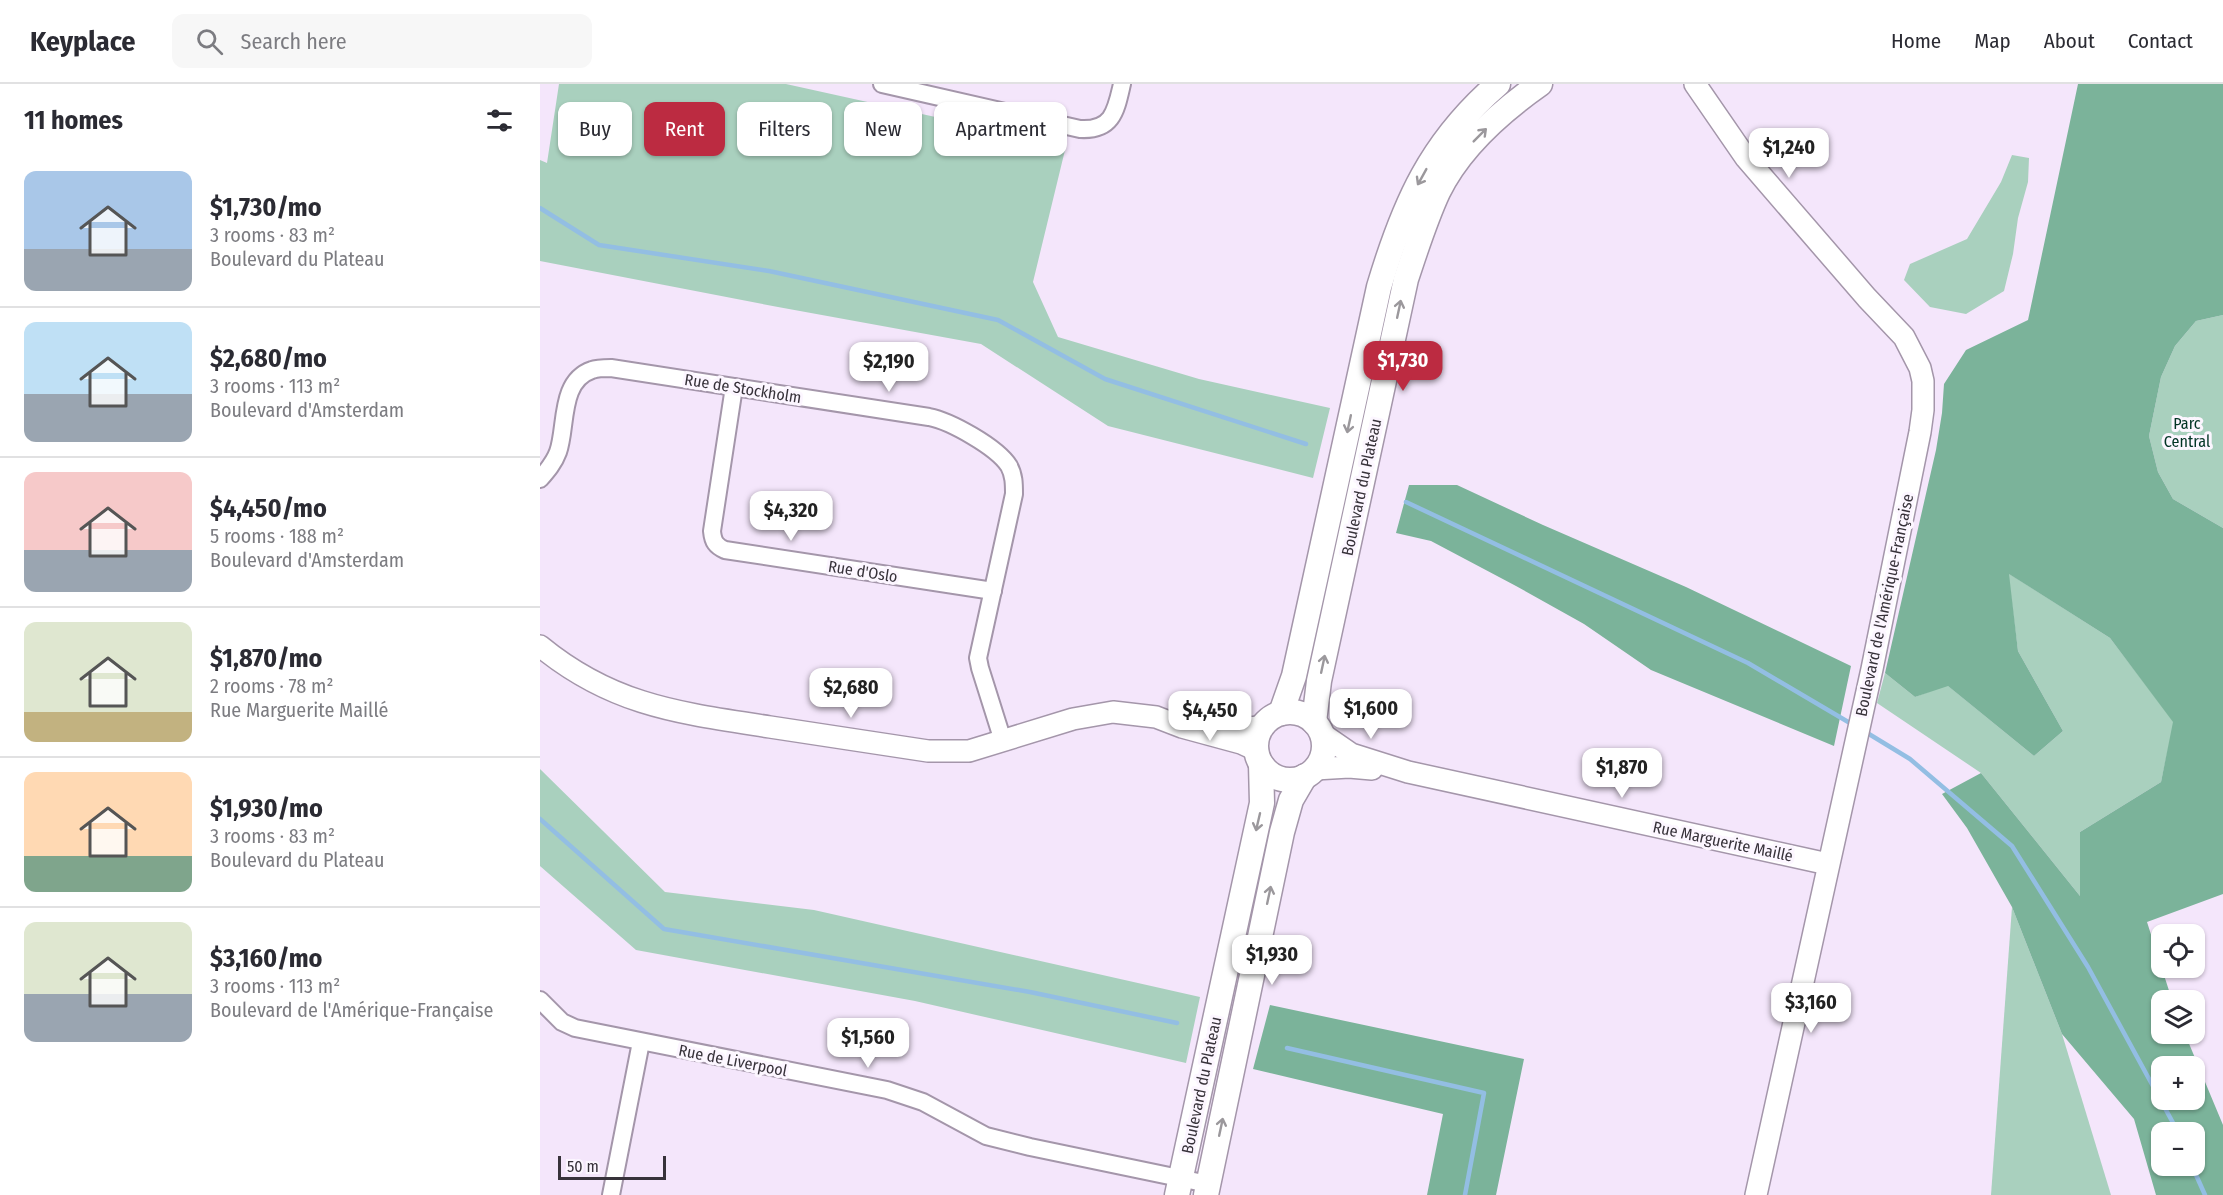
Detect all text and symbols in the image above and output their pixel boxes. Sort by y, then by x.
search box [172,14,592,68]
text: Keyplace [30,25,136,58]
icon: search [193,25,226,58]
text: Search here [241,28,347,55]
text: Home [1891,28,1941,54]
text: Map [1974,28,2011,54]
text: About [2044,28,2095,54]
text: Contact [2128,28,2193,54]
chip: Buy [558,102,632,156]
chip: Rent [644,102,725,156]
chip: Filters [737,102,832,156]
chip: New [844,102,922,156]
chip: Apartment [934,102,1067,156]
icon: filters [483,104,516,137]
text: 11 homes [24,105,123,136]
one-way arrow [1472,127,1487,142]
pin: $1,240 [1740,128,1838,179]
text: $1,240 [1763,135,1815,159]
one-way arrow [1416,168,1427,186]
text: $1,730/mo [210,192,322,223]
icon: home [72,195,144,267]
text: 3 rooms · 83 m² [210,223,335,247]
text: Boulevard du Plateau [210,247,384,271]
one-way arrow [1394,300,1405,320]
pin: $1,730 [1354,341,1452,392]
pin: $2,190 [840,342,938,393]
text: $2,680/mo [210,343,327,374]
icon: home [72,346,144,418]
text: $1,730 [1377,348,1429,372]
text: $2,190 [863,349,915,373]
street label: Rue de Stockholm [683,370,803,407]
text: 3 rooms · 113 m² [210,374,340,398]
text: Boulevard d'Amsterdam [210,398,404,422]
one-way arrow [1343,414,1355,433]
park label: Parc Central [2164,414,2210,451]
street label: Boulevard du Plateau [1338,417,1385,557]
pin: $4,320 [742,491,840,542]
street label: Boulevard de l'Amérique-Française [1852,492,1917,718]
text: $4,450/mo [210,493,327,524]
icon: home [72,496,144,568]
text: $4,320 [764,498,818,522]
text: 5 rooms · 188 m² [210,524,344,548]
text: Boulevard d'Amsterdam [210,548,404,572]
street label: Rue d'Oslo [827,557,899,586]
text: $1,870/mo [210,643,322,674]
icon: home [72,646,144,718]
one-way arrow [1318,655,1329,675]
pin: $2,680 [802,668,900,719]
text: 2 rooms · 78 m² [210,674,333,698]
text: $2,680 [823,675,879,699]
pin: $1,600 [1322,689,1420,740]
pin: $4,450 [1161,691,1259,742]
text: $1,600 [1344,696,1398,720]
text: Rue Marguerite Maillé [210,698,388,722]
text: $4,450 [1182,698,1238,722]
pin: $1,870 [1573,748,1671,799]
text: $1,870 [1596,755,1648,779]
text: $1,930/mo [210,793,323,824]
icon: home [72,796,144,868]
one-way arrow [1251,812,1263,831]
street label: Rue Marguerite Maillé [1651,817,1795,866]
text: 3 rooms · 83 m² [210,824,335,848]
text: Boulevard du Plateau [210,848,384,872]
one-way arrow [1264,886,1275,905]
map controls [2151,924,2205,1176]
button: locate [2151,924,2205,978]
pin: $1,930 [1223,935,1321,986]
text: $1,930 [1246,942,1298,966]
text: $3,160/mo [210,943,322,974]
icon: home [72,946,144,1018]
text: 3 rooms · 113 m² [210,974,340,998]
pin: $3,160 [1762,983,1860,1034]
text: $3,160 [1785,990,1837,1014]
button: layers [2151,990,2205,1044]
text: Boulevard de l'Amérique-Française [210,998,494,1022]
street label: Boulevard du Plateau [1178,1015,1225,1155]
pin: $1,560 [819,1018,917,1069]
text: $1,560 [841,1025,895,1049]
street label: Rue de Liverpool [677,1041,789,1080]
button: + [2151,1056,2205,1110]
one-way arrow [1216,1118,1227,1137]
button: − [2151,1122,2205,1176]
scale bar [558,1153,666,1180]
text: 50 m [567,1157,599,1176]

